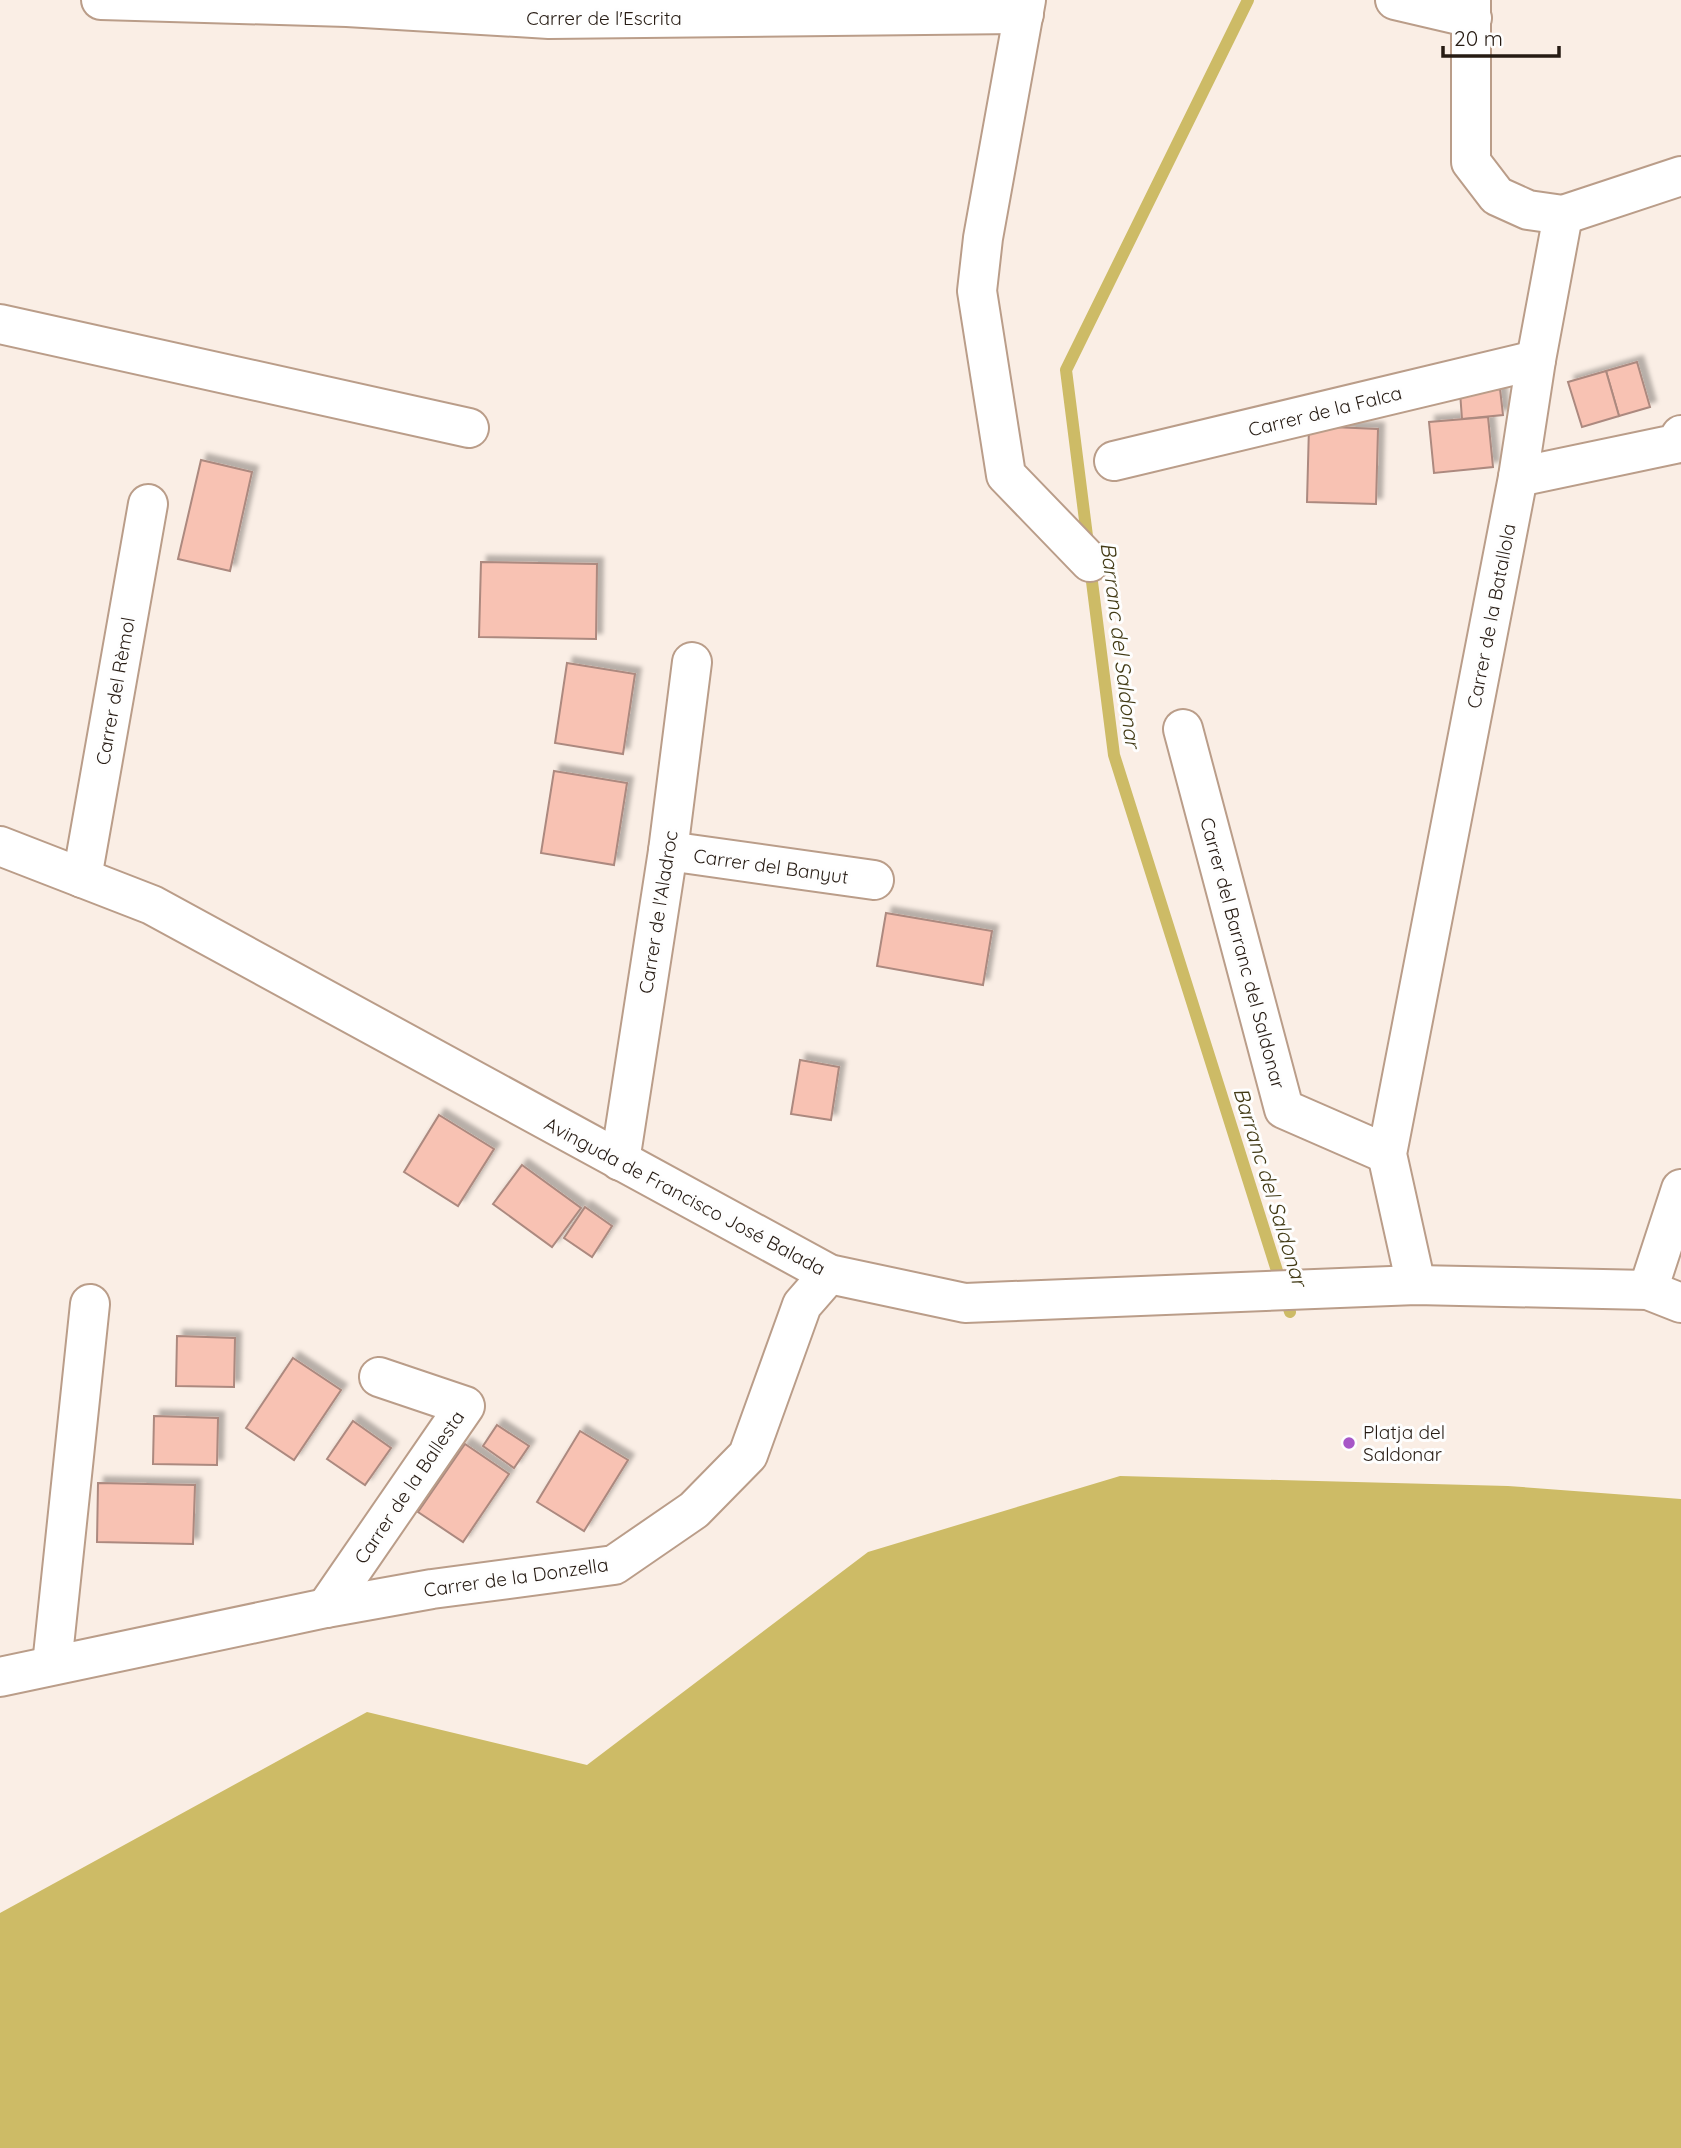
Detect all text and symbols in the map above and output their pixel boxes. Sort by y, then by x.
street label: Carrer de l'Escrita [526,6,682,30]
scale bar [1443,14,1558,58]
text: 20 m [1454,25,1503,51]
street label: Carrer de la Falca [1246,380,1404,442]
street label: Carrer de la Batallola [1461,522,1521,710]
water label: Barranc del Saldonar [1096,541,1147,752]
street label: Carrer del Rèmol [90,615,140,767]
street label: Carrer del Barranc del Saldonar [1195,815,1291,1092]
street label: Carrer de l'Aladroc [633,829,683,995]
street label: Carrer del Banyut [692,843,850,889]
water label: Barranc del Saldonar [1228,1084,1314,1292]
street label: Avinguda de Francisco José Balada [541,1112,829,1280]
street label: Carrer de la Ballesta [349,1406,469,1568]
place label: Platja del Saldonar [1363,1420,1445,1466]
marker: Platja del Saldonar [1341,1435,1357,1451]
street label: Carrer de la Donzella [422,1552,610,1602]

